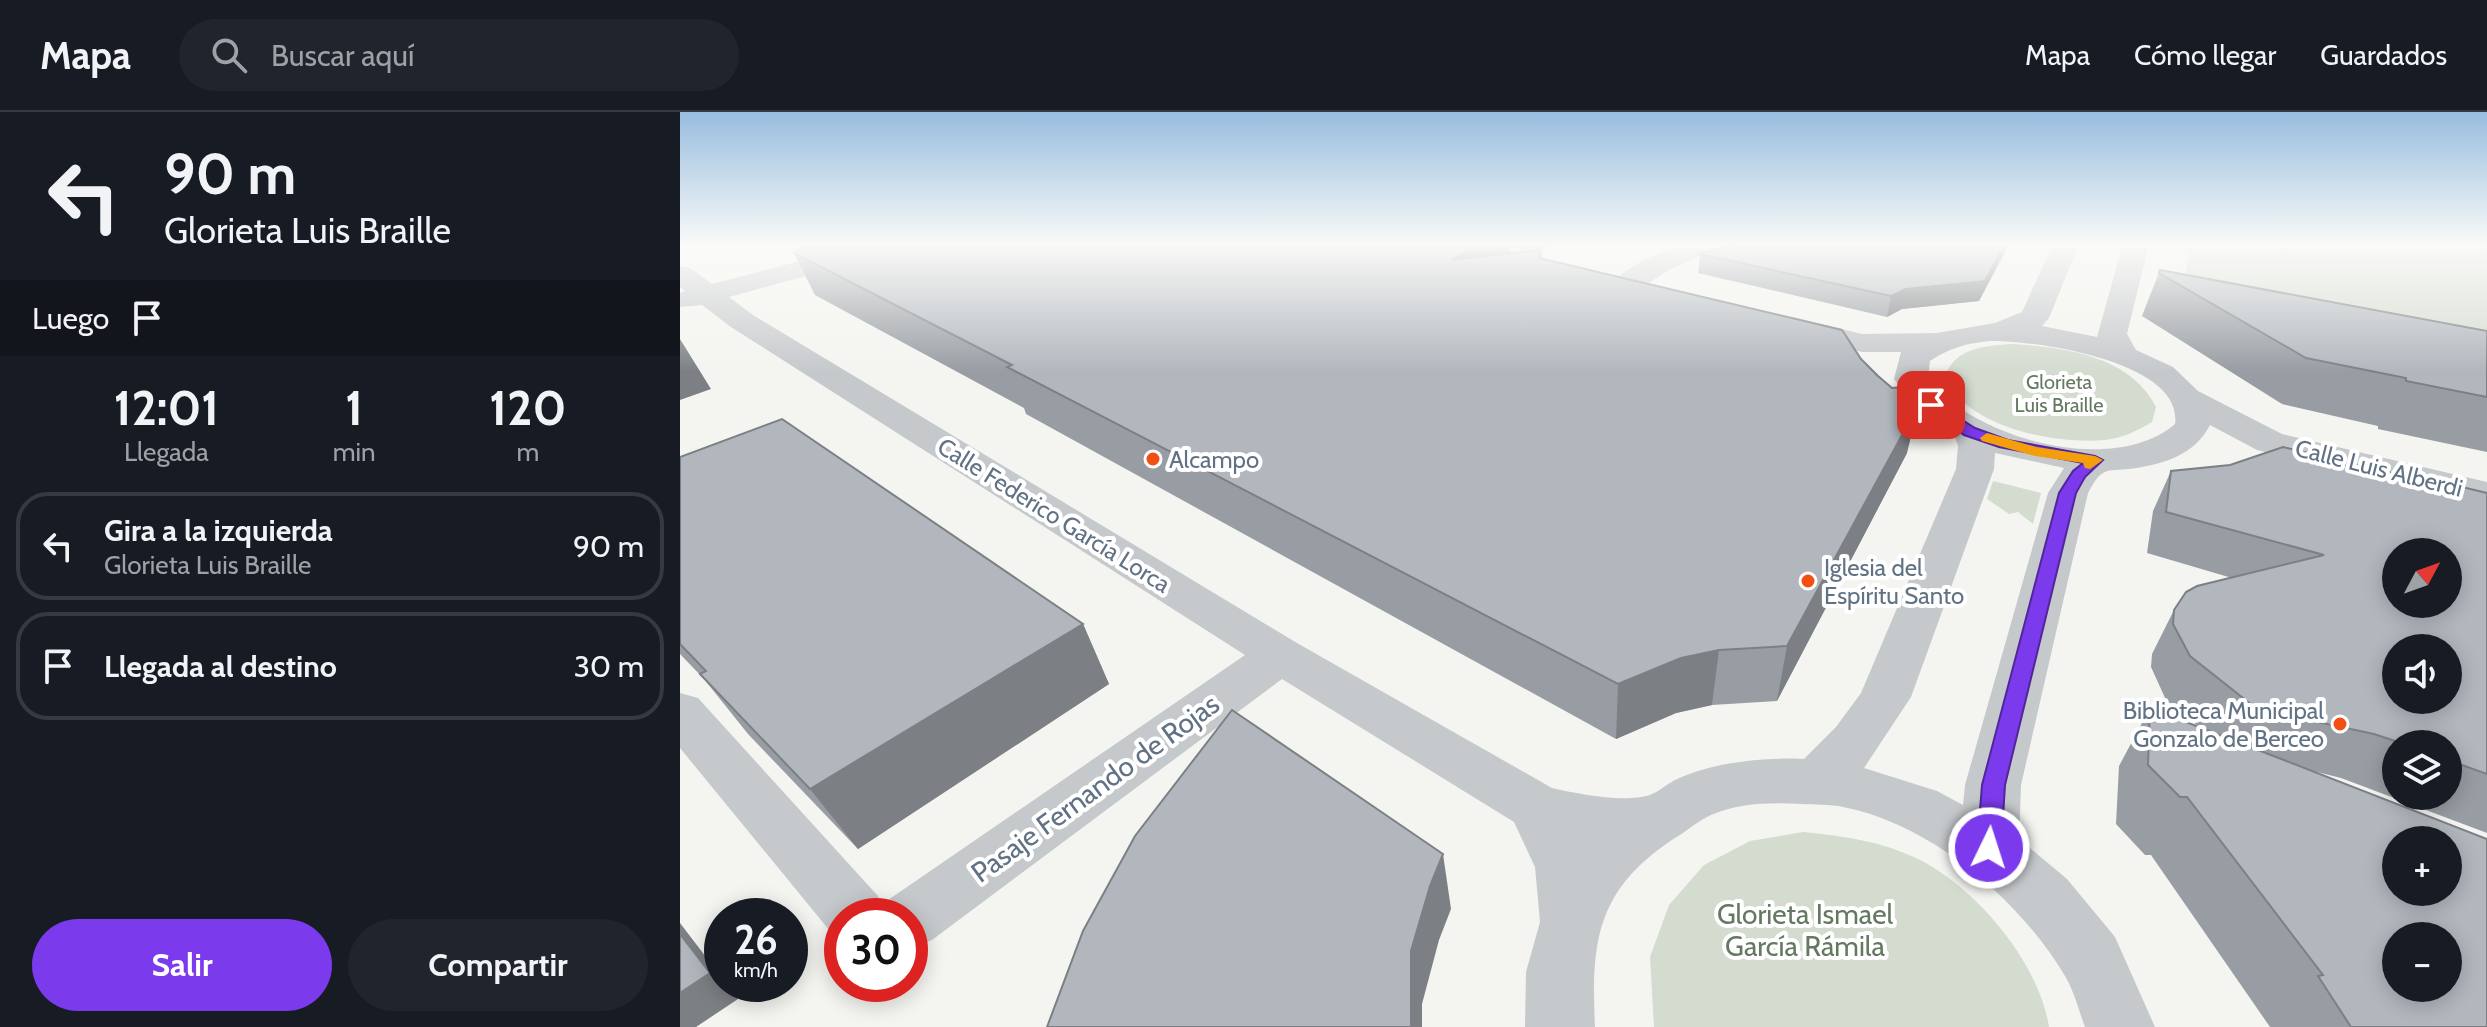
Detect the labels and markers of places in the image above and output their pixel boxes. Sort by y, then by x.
pin [1897,371,1965,439]
place label: Alcampo [1169,445,1259,474]
marker: Alcampo [1144,450,1162,468]
place label: Iglesia del Espíritu Santo [1824,553,1964,610]
marker: Iglesia del Espíritu Santo [1799,572,1817,590]
place label: Biblioteca Municipal Gonzalo de Berceo [2123,696,2324,753]
marker: Biblioteca Municipal Gonzalo de Berceo [2331,715,2349,733]

